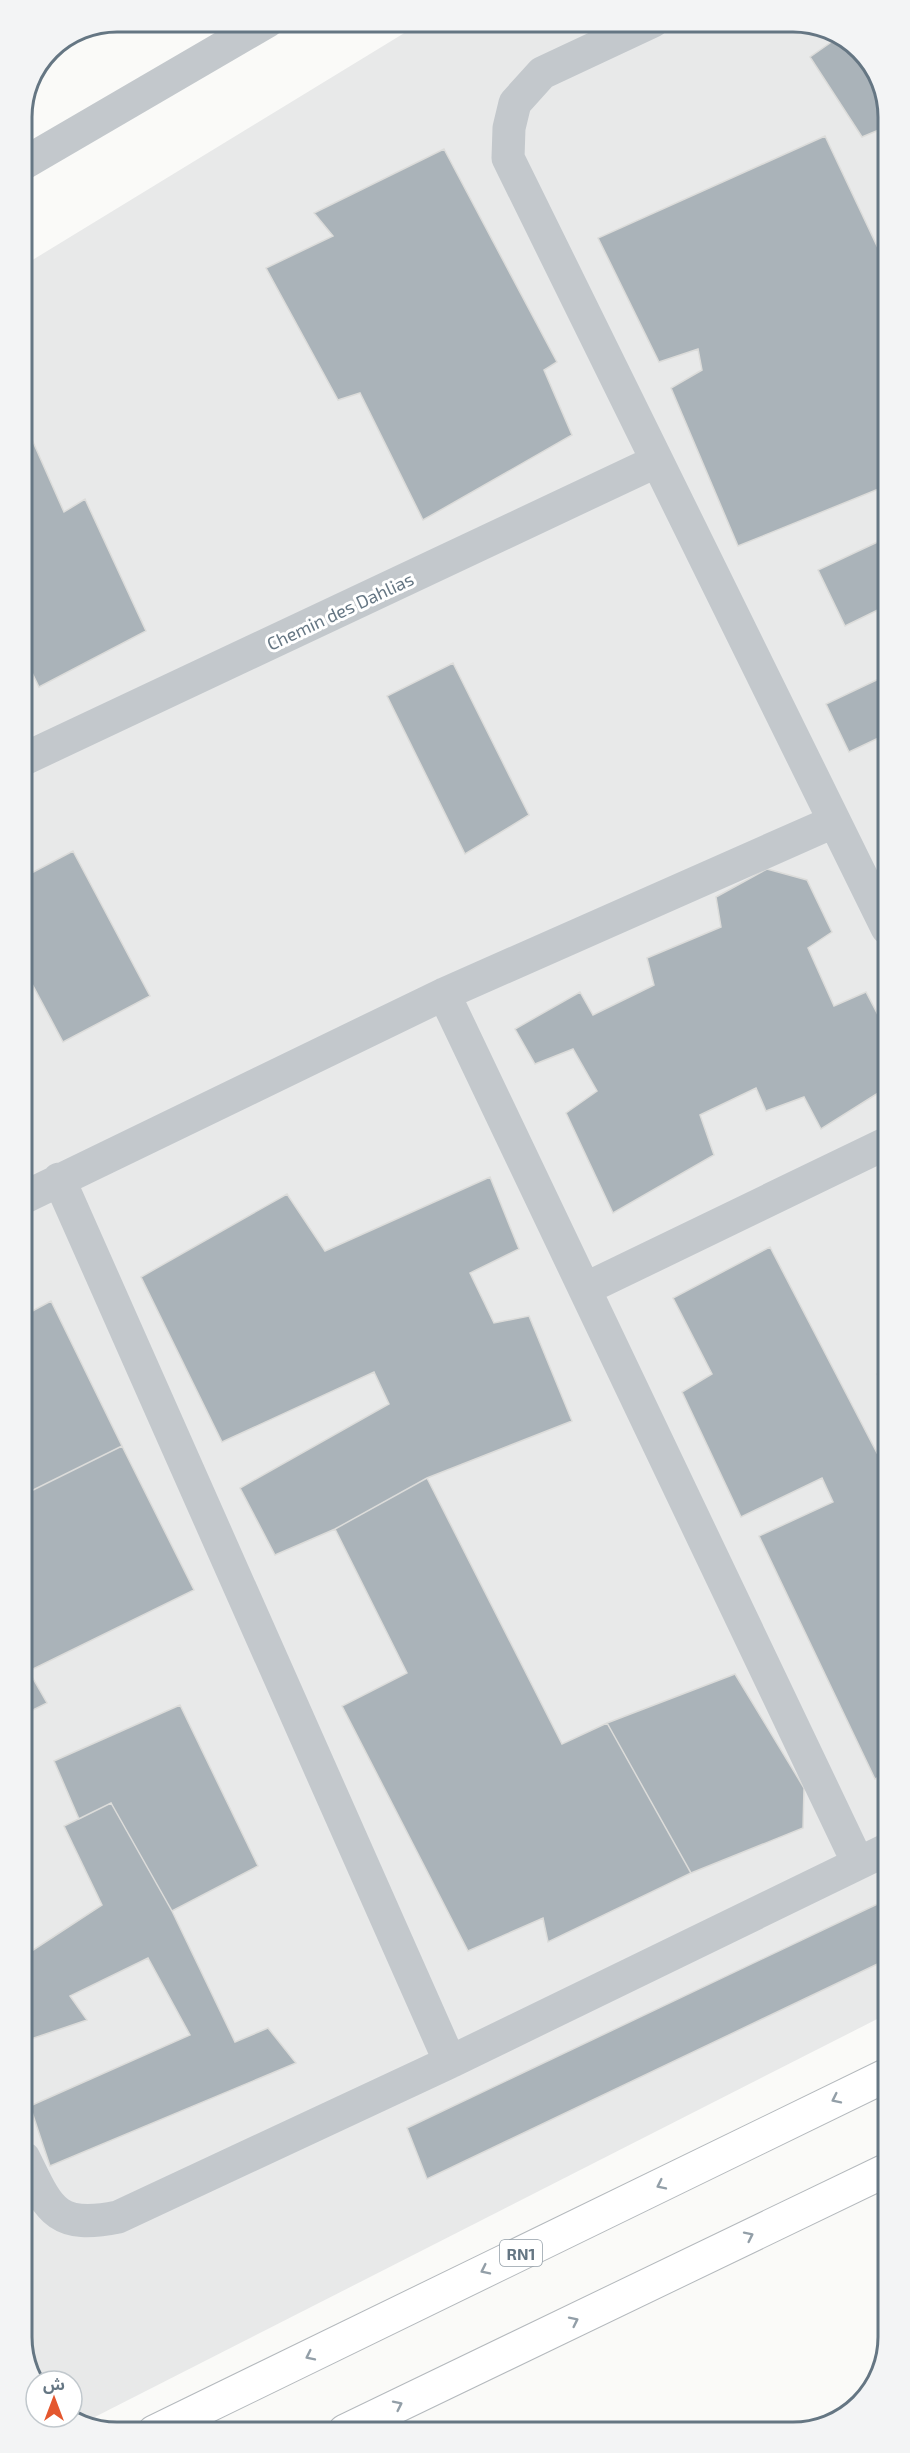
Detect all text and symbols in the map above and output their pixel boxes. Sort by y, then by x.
street label: Chemin des Dahlias [263,567,417,655]
one-way arrow [831,2092,842,2104]
one-way arrow [656,2177,667,2189]
one-way arrow [743,2232,754,2243]
road number: RN1 [500,2240,542,2266]
one-way arrow [481,2263,492,2274]
one-way arrow [567,2316,578,2328]
one-way arrow [306,2348,317,2360]
north arrow [24,2369,84,2429]
text: ش [43,2374,65,2394]
one-way arrow [391,2401,402,2413]

